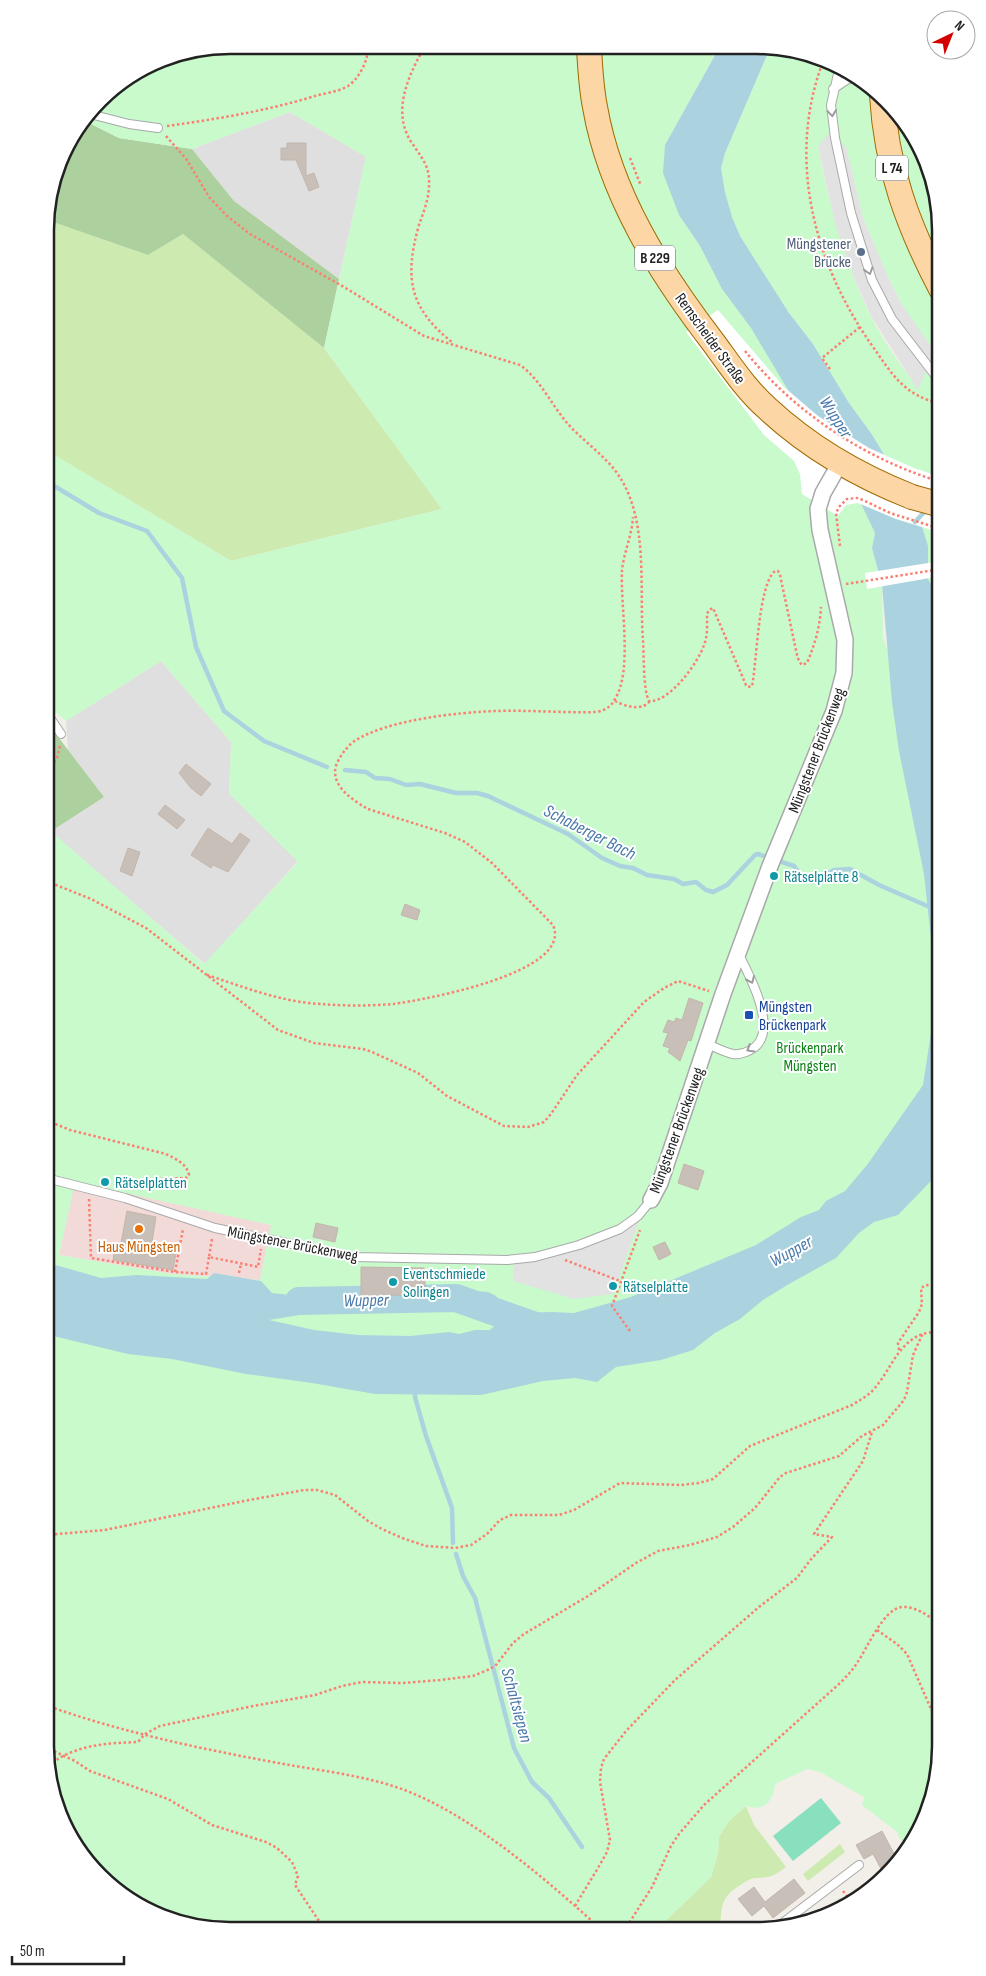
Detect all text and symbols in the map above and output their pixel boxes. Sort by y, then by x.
north arrow [926,10,976,60]
text: N [951,17,968,35]
one-way arrow [826,109,837,117]
road number: L 74 [876,156,908,180]
place label: Müngstener Brücke [787,235,851,272]
road number: B 229 [635,246,675,270]
marker: Müngstener Brücke [855,246,867,258]
one-way arrow [863,266,873,274]
street label: Remscheider Straße [670,290,749,388]
water label: Wupper [815,393,857,443]
street label: Müngstener Brückenweg [785,685,850,816]
water label: Schaberger Bach [540,800,640,865]
place label: Rätselplatte 8 [784,868,859,887]
marker: Rätselplatte 8 [768,870,780,882]
one-way arrow [745,975,756,984]
place label: Müngsten Brückenpark [759,998,826,1035]
marker: Müngsten Brückenpark [743,1009,755,1021]
park label: Brückenpark Müngsten [776,1039,844,1076]
one-way arrow [747,1043,756,1053]
street label: Müngstener Brückenweg [646,1065,709,1196]
place label: Rätselplatten [115,1174,187,1193]
marker: Rätselplatten [99,1176,111,1188]
marker: Haus Müngsten [133,1223,145,1235]
street label: Müngstener Brückenweg [226,1223,360,1266]
water label: Wupper [766,1231,817,1272]
place label: Haus Müngsten [98,1238,180,1257]
place label: Eventschmiede Solingen [403,1265,486,1302]
marker: Eventschmiede Solingen [387,1276,399,1288]
place label: Rätselplatte [623,1278,688,1297]
marker: Rätselplatte [607,1280,619,1292]
water label: Wupper [343,1290,390,1311]
water label: Schaltsiepen [496,1666,537,1745]
scale bar [12,1934,125,1966]
text: 50 m [20,1942,45,1961]

